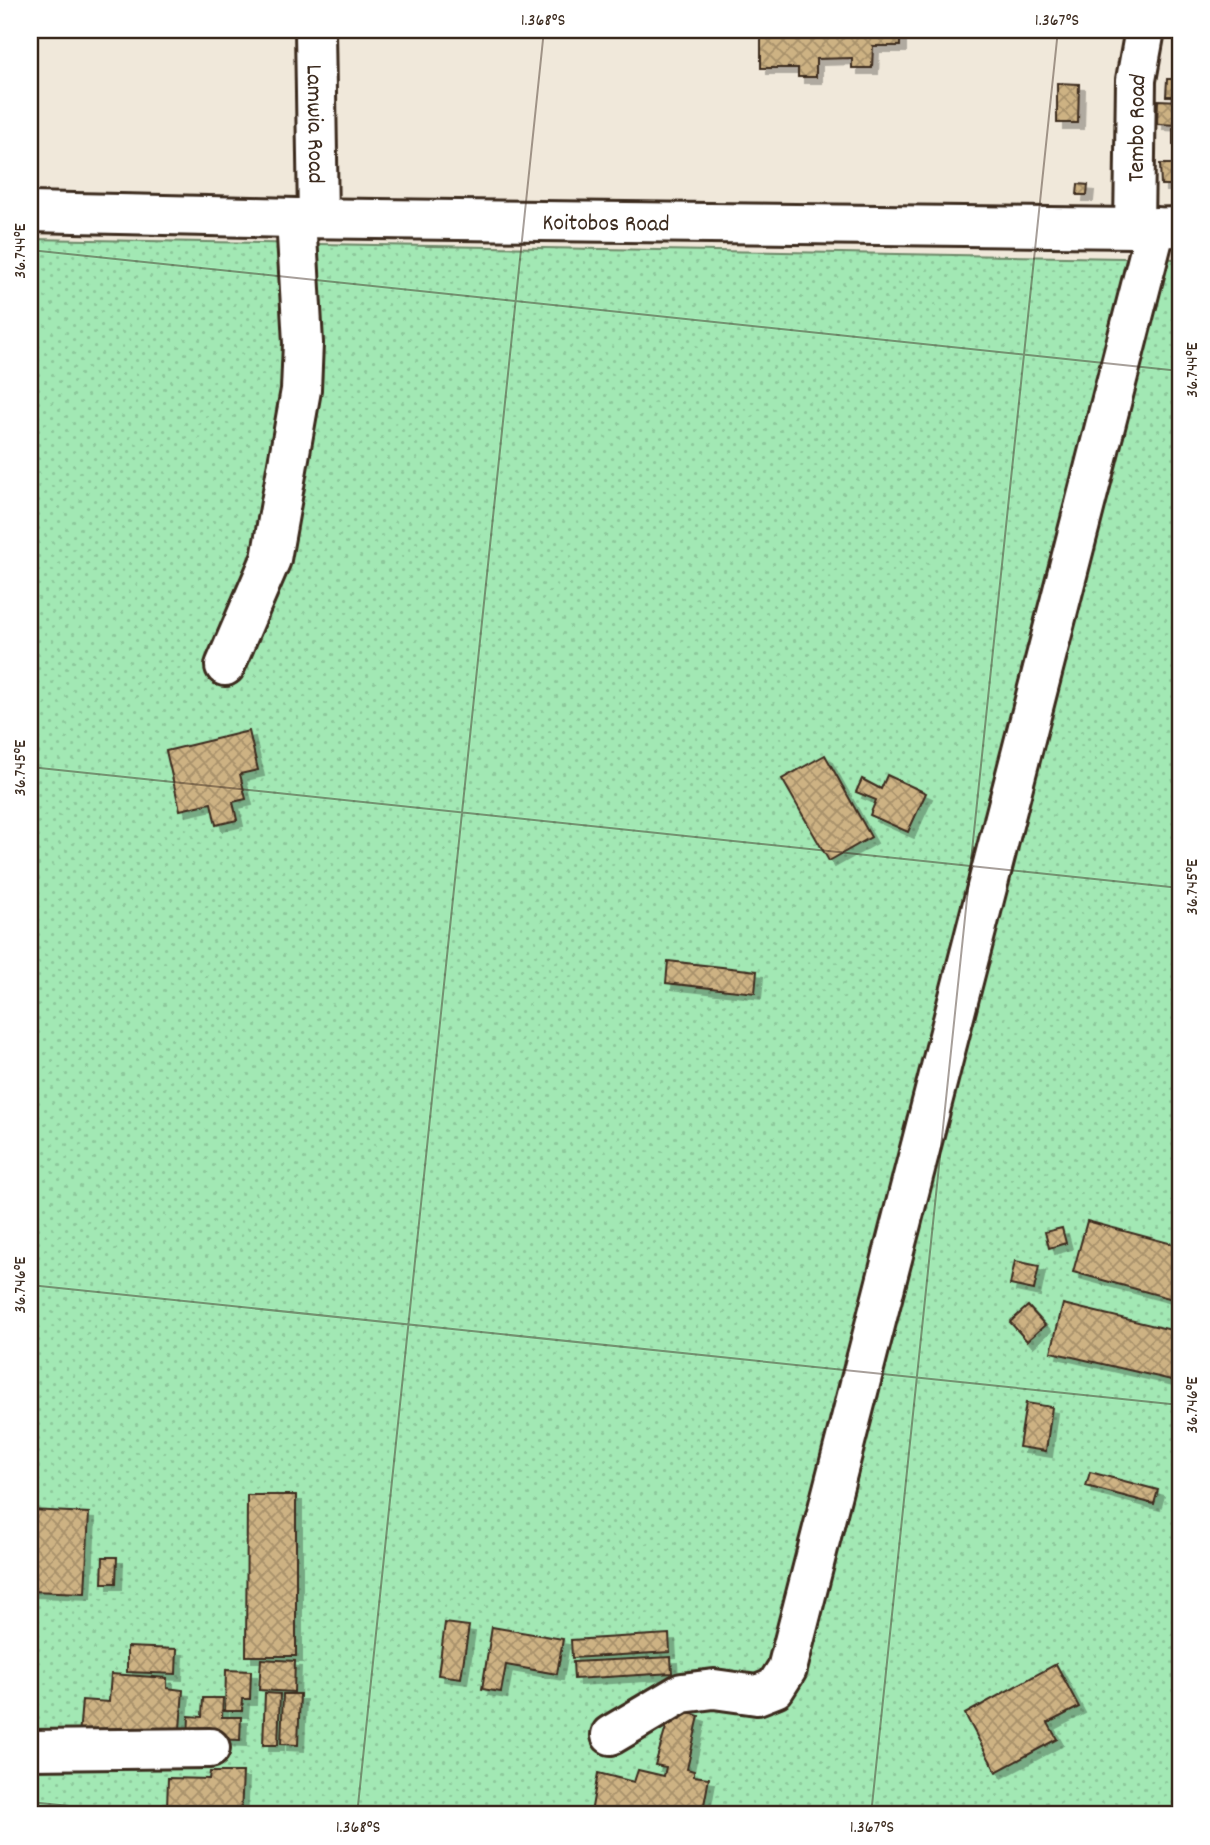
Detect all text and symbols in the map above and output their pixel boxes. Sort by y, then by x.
text: 1.368°S [521,9,565,34]
text: 1.367°S [1035,9,1079,34]
street label: Lamwia Road [296,64,331,184]
street label: Tembo Road [1121,72,1157,182]
street label: Koitobos Road [542,207,670,242]
text: 36.744°E [9,223,34,279]
text: 36.744°E [1181,342,1206,398]
text: 36.745°E [9,740,34,796]
text: 36.745°E [1181,859,1206,915]
text: 36.746°E [9,1257,34,1313]
text: 36.746°E [1181,1377,1206,1433]
text: 1.368°S [336,1816,380,1841]
text: 1.367°S [850,1816,894,1841]

